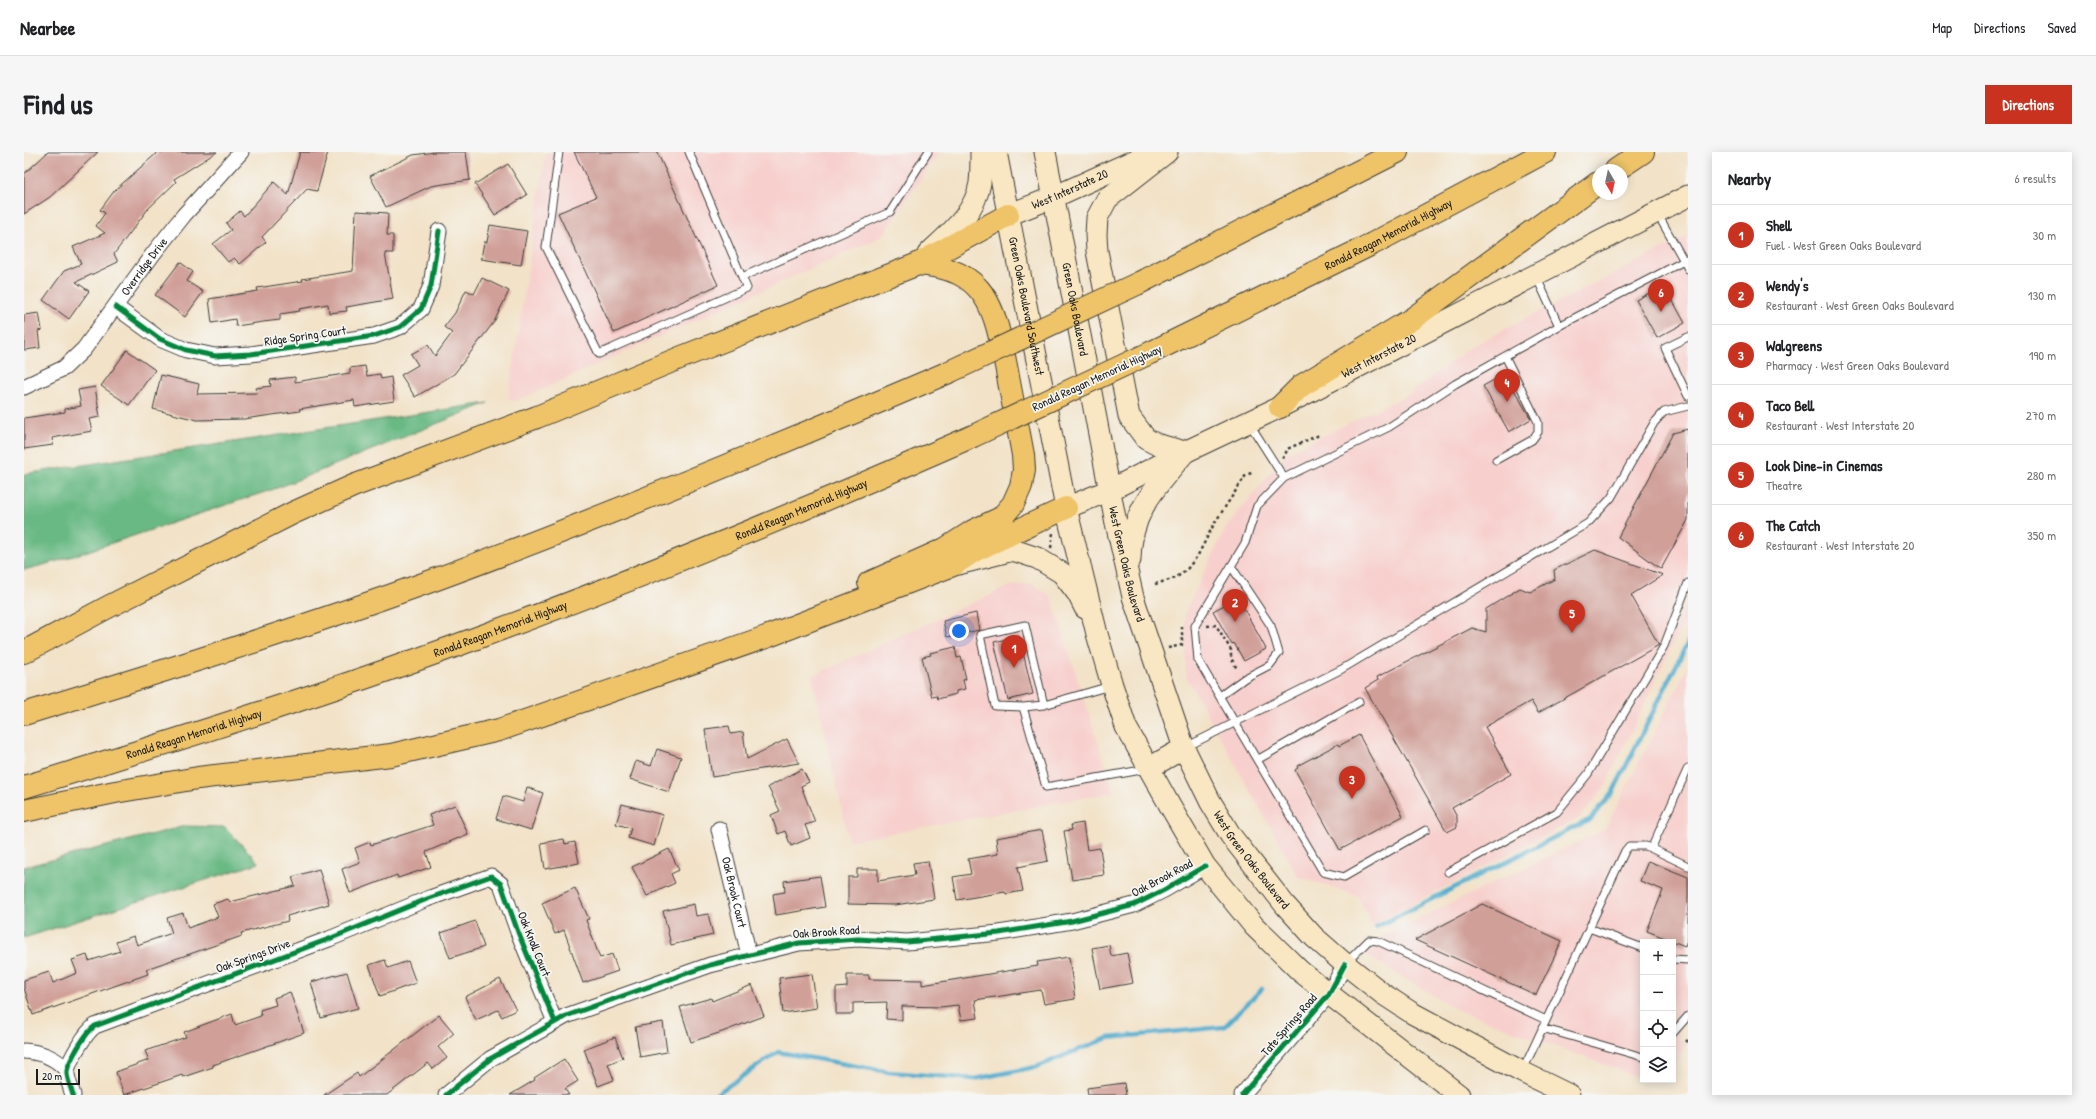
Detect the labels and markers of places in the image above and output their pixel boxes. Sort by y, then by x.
pin: 6 [1648,279,1674,312]
pin: 4 [1494,369,1520,402]
pin: 2 [1222,589,1248,622]
pin: 5 [1559,600,1585,633]
pin: 1 [1001,635,1027,668]
pin: 3 [1339,766,1365,799]

